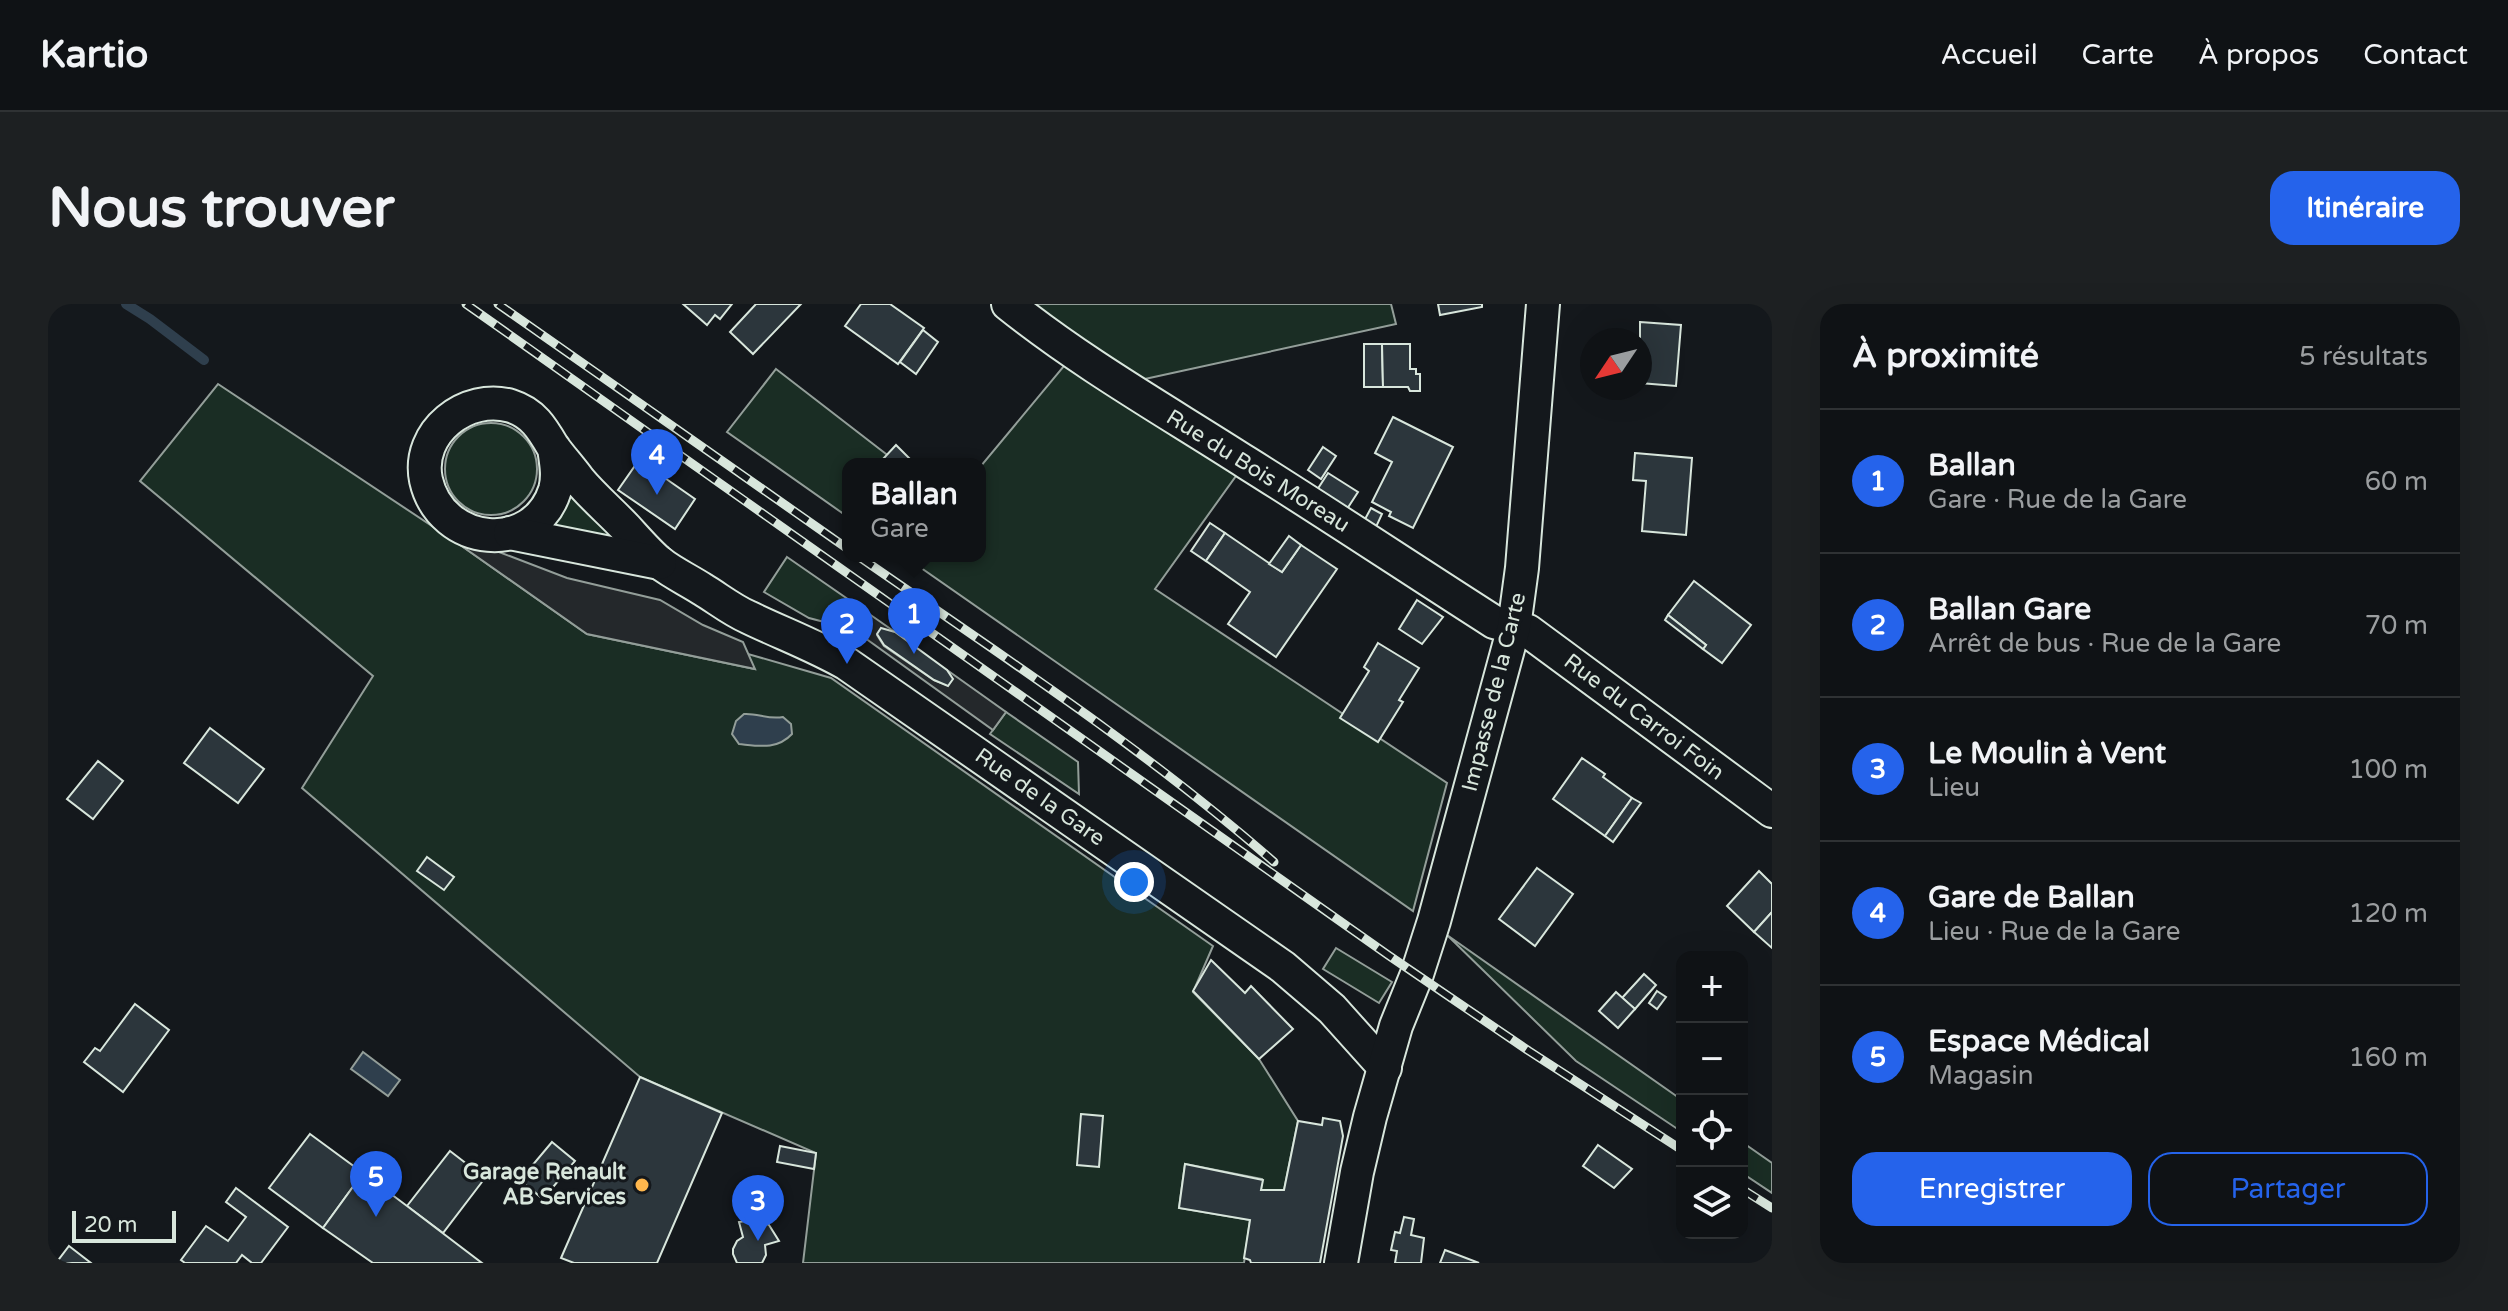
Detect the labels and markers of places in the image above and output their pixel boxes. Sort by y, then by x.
pin: 4 [631,429,683,495]
pin: 1 [888,588,940,654]
pin: 2 [821,598,873,664]
pin: 5 [350,1151,402,1217]
place label: Garage Renault AB Services [463,1159,627,1210]
pin: 3 [732,1175,784,1241]
marker: Garage Renault AB Services [633,1176,651,1194]

